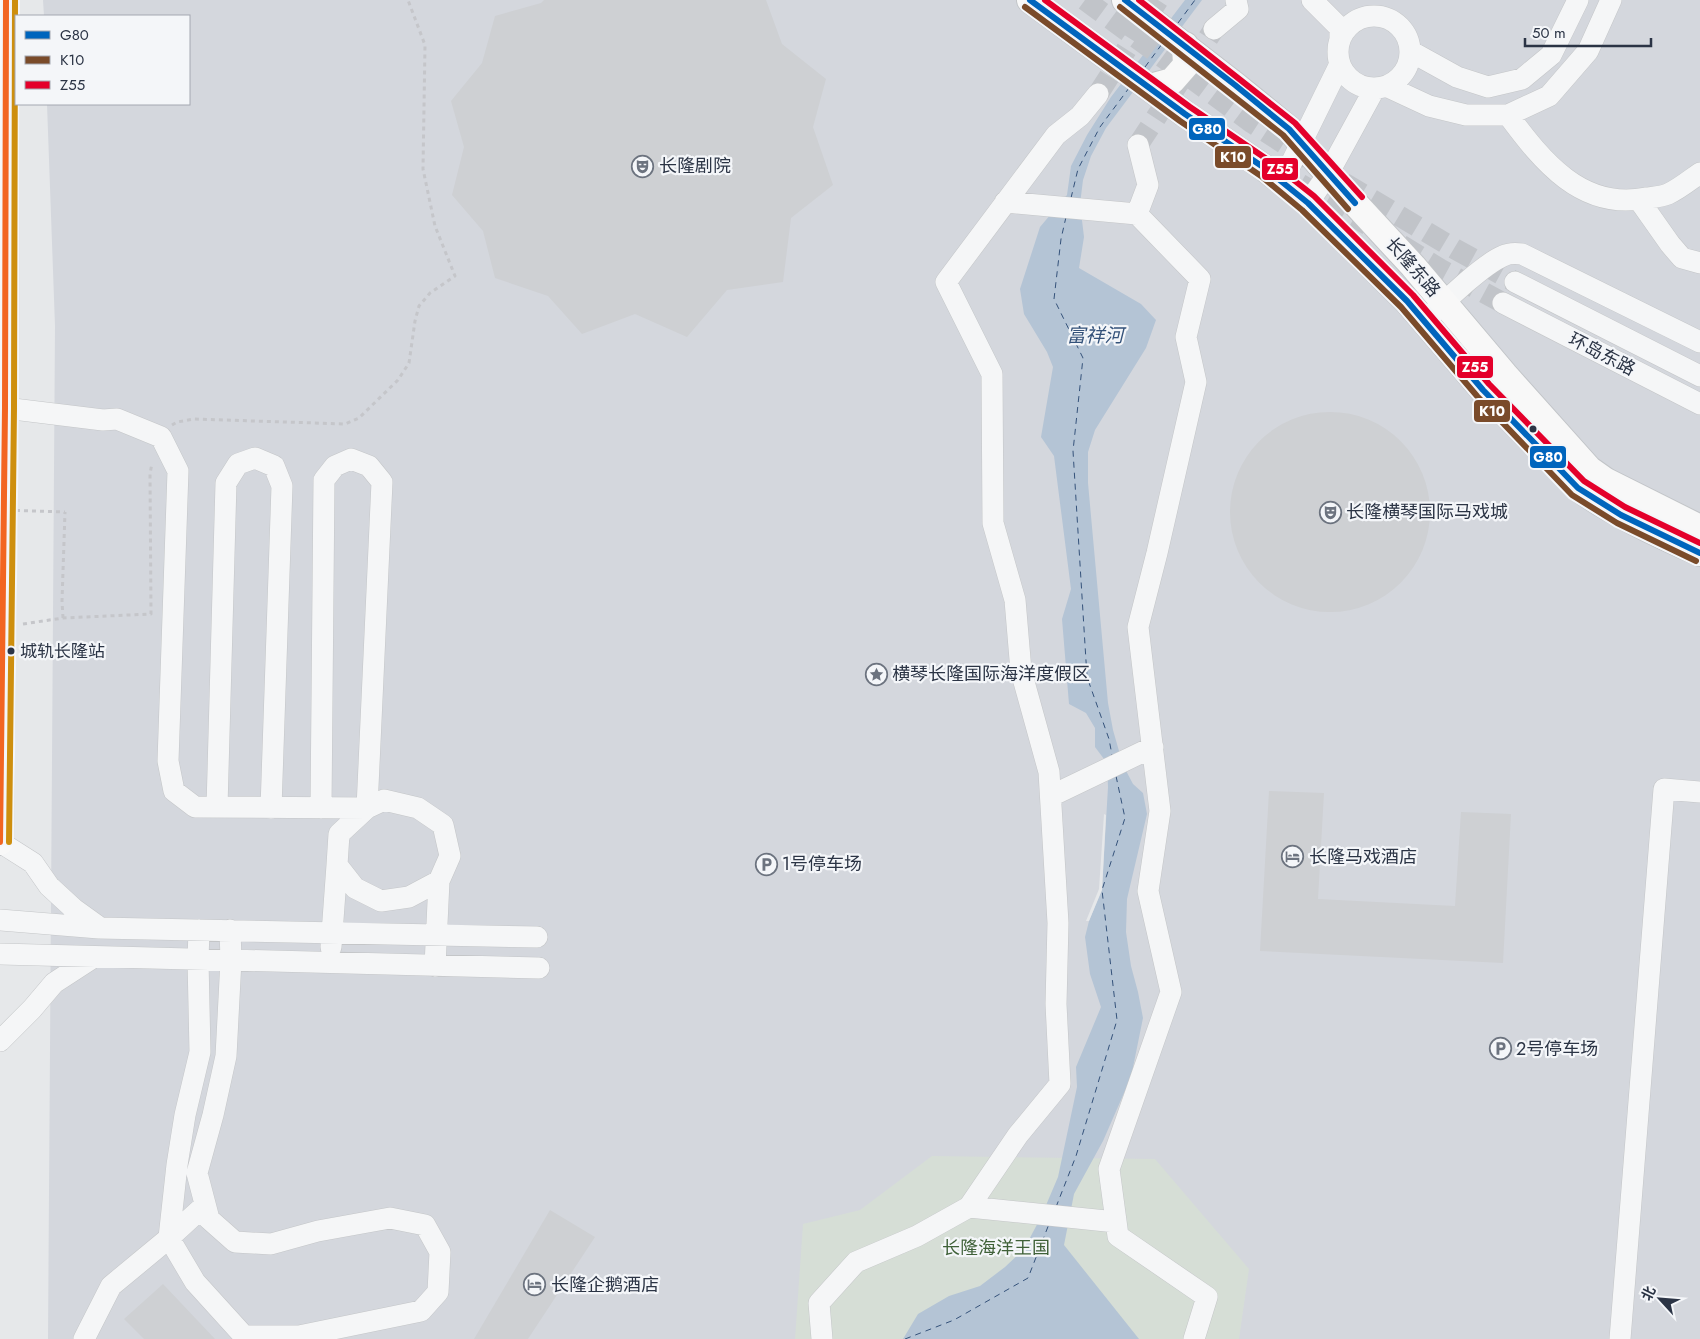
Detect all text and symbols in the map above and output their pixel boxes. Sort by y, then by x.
legend [15,15,190,105]
scale bar [1525,15,1651,47]
text: 50 m [1532,22,1566,44]
text: G80 [60,24,89,46]
text: K10 [60,49,84,71]
text: Z55 [60,74,85,96]
line badge: G80 [1188,117,1226,141]
text: G80 [1192,119,1222,139]
line badge: K10 [1214,145,1252,169]
text: K10 [1220,147,1246,167]
place label: 长隆剧院 [659,153,731,179]
theatre icon: 长隆剧院 [631,154,655,178]
line badge: Z55 [1261,157,1299,181]
text: Z55 [1267,159,1293,179]
street label: 长隆东路 [1380,231,1446,303]
water label: 富祥河 [1066,322,1127,349]
street label: 环岛东路 [1564,326,1640,382]
line badge: Z55 [1456,355,1494,379]
text: Z55 [1462,357,1488,377]
line badge: K10 [1473,399,1511,423]
text: K10 [1479,401,1505,421]
unlabelled marker [1528,424,1538,434]
line badge: G80 [1529,445,1567,469]
text: G80 [1533,447,1563,467]
place label: 长隆横琴国际马戏城 [1346,499,1508,525]
theatre icon: 长隆横琴国际马戏城 [1318,500,1342,524]
place label: 城轨长隆站 [20,639,105,663]
marker: 城轨长隆站 [6,646,16,656]
place label: 横琴长隆国际海洋度假区 [892,661,1090,687]
place icon: 横琴长隆国际海洋度假区 [864,662,888,686]
place label: 长隆马戏酒店 [1309,844,1417,870]
hotel icon: 长隆马戏酒店 [1281,845,1305,869]
place label: 1号停车场 [782,851,862,877]
parking icon: 1号停车场 [754,852,778,876]
place label: 2号停车场 [1516,1036,1598,1062]
parking icon: 2号停车场 [1488,1037,1512,1061]
park label: 长隆海洋王国 [942,1235,1050,1261]
place label: 长隆企鹅酒店 [551,1272,659,1298]
hotel icon: 长隆企鹅酒店 [523,1273,547,1297]
north arrow [1635,1274,1685,1324]
text: 北 [1636,1283,1660,1304]

